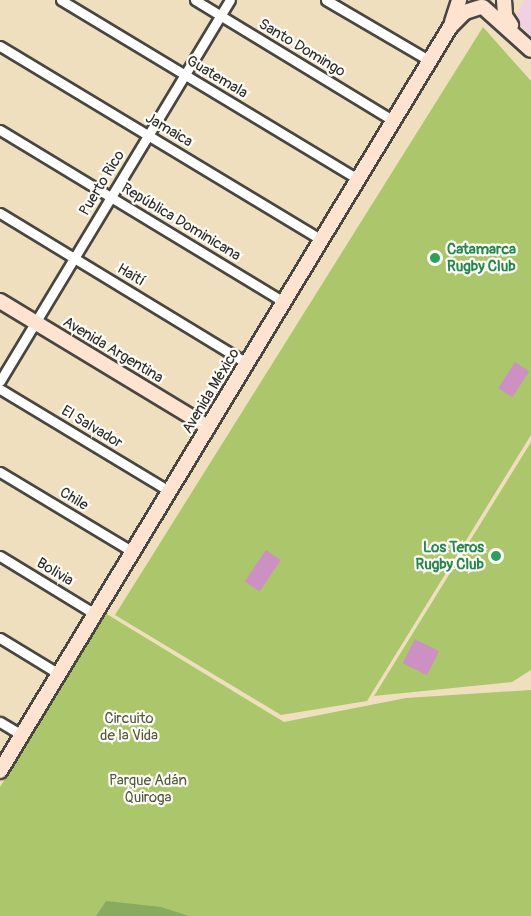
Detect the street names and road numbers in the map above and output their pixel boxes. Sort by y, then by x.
street label: Santo Domingo [255,15,349,81]
street label: Guatemala [183,52,251,102]
street label: Jamaica [142,109,196,151]
street label: Puerto Rico [75,147,129,219]
street label: República Dominicana [118,179,244,265]
street label: Haití [114,260,148,290]
street label: Avenida Argentina [60,313,166,387]
street label: Avenida México [179,345,243,437]
street label: El Salvador [58,402,126,452]
street label: Chile [56,484,92,514]
street label: Bolivia [33,554,77,590]

